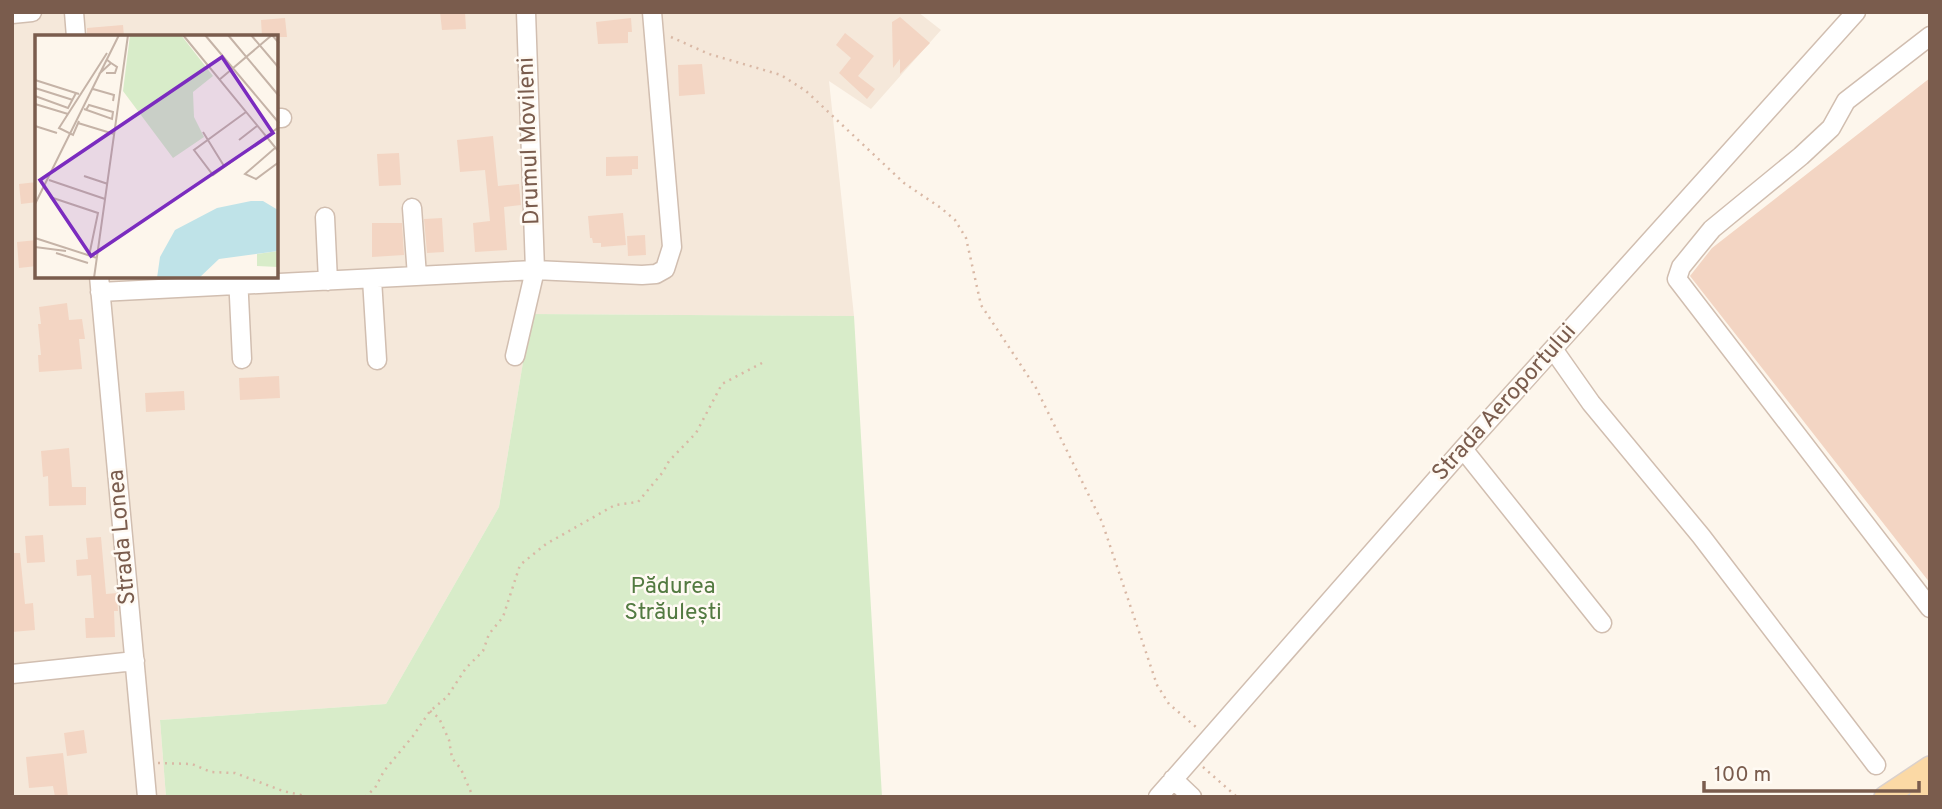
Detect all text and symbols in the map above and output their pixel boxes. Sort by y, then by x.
inset map [35,35,278,278]
street label: Drumul Movileni [513,57,547,225]
street label: Strada Aeroportului [1427,318,1583,488]
street label: Strada Lonea [103,468,143,606]
park label: Pădurea Străulești [624,573,722,628]
scale bar [1704,750,1919,794]
text: 100 m [1714,762,1771,789]

